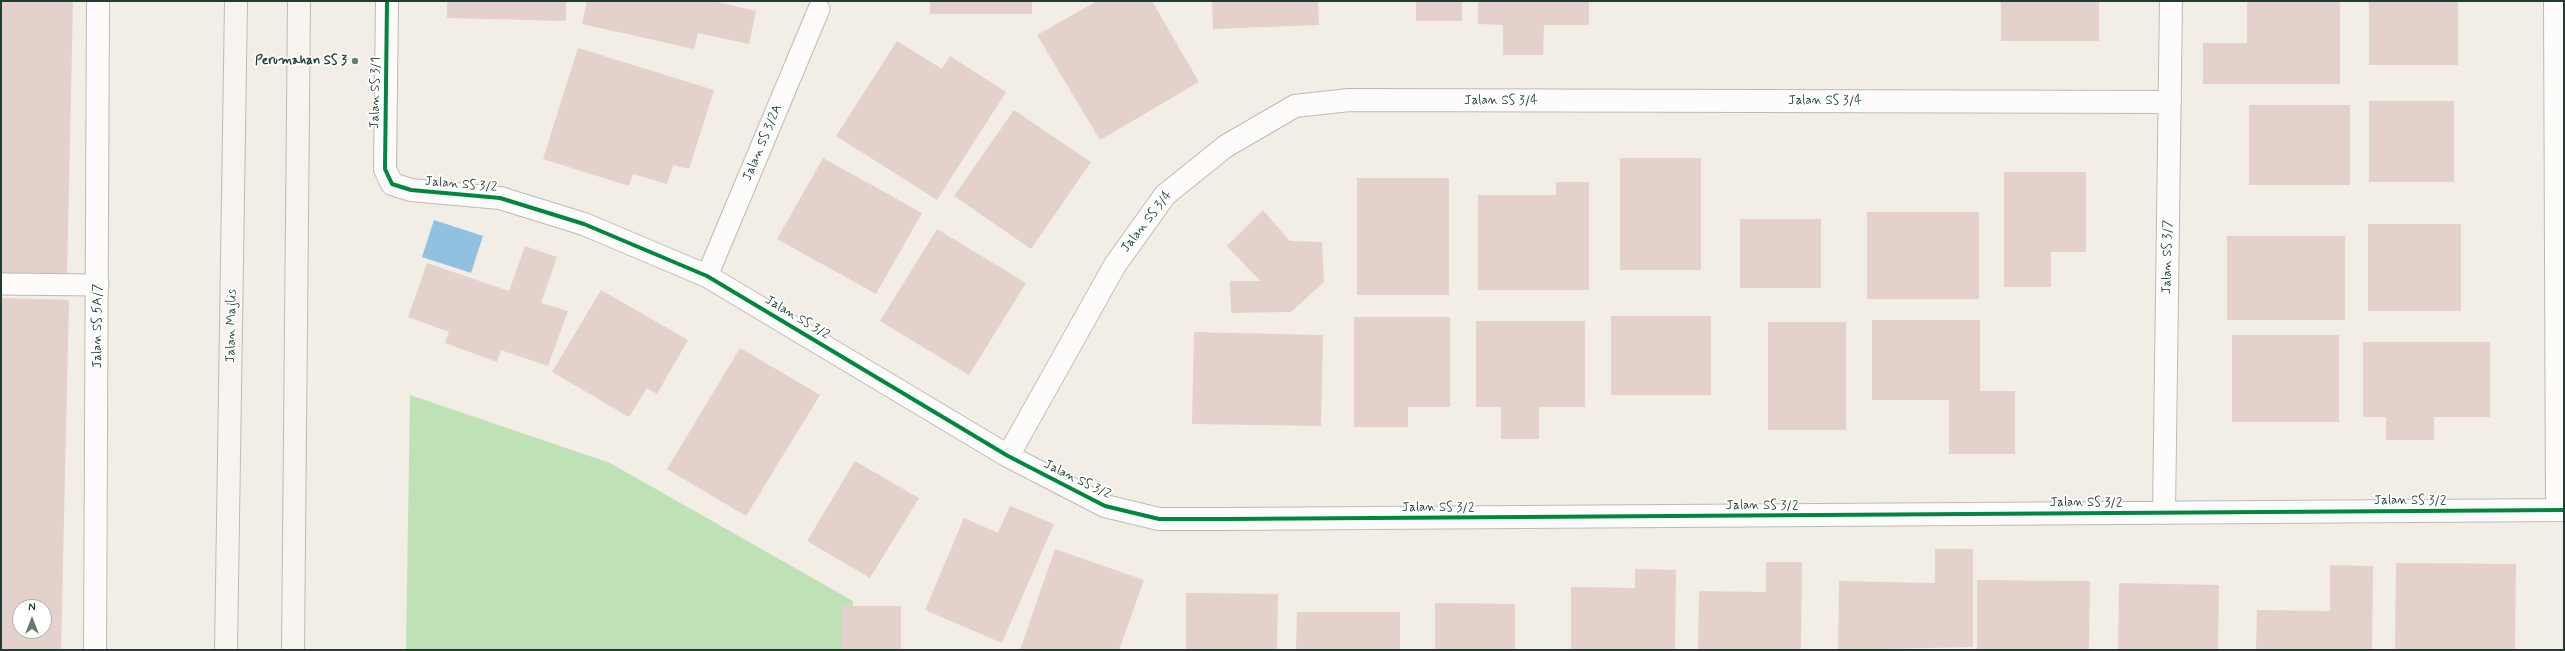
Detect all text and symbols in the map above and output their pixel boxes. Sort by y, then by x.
place label: Perumahan SS 3 [255,53,347,69]
marker: Perumahan SS 3 [350,56,360,66]
street label: Jalan SS 3/1 [368,57,384,129]
street label: Jalan SS 3/4 [1464,93,1538,109]
street label: Jalan SS 3/4 [1788,93,1862,109]
street label: Jalan SS 3/2A [740,103,786,183]
street label: Jalan SS 3/2 [424,174,498,196]
street label: Jalan SS 3/4 [1118,188,1176,256]
street label: Jalan SS 3/7 [2160,220,2176,294]
street label: Jalan SS 5A/7 [90,284,106,368]
street label: Jalan Majlis [224,289,240,363]
street label: Jalan SS 3/2 [762,293,832,343]
street label: Jalan SS 3/2 [1041,457,1113,503]
street label: Jalan SS 3/2 [2374,493,2446,509]
street label: Jalan SS 3/2 [2050,495,2122,511]
street label: Jalan SS 3/2 [1726,498,1798,514]
street label: Jalan SS 3/2 [1402,500,1474,516]
north arrow [12,599,52,639]
text: N [28,601,36,615]

